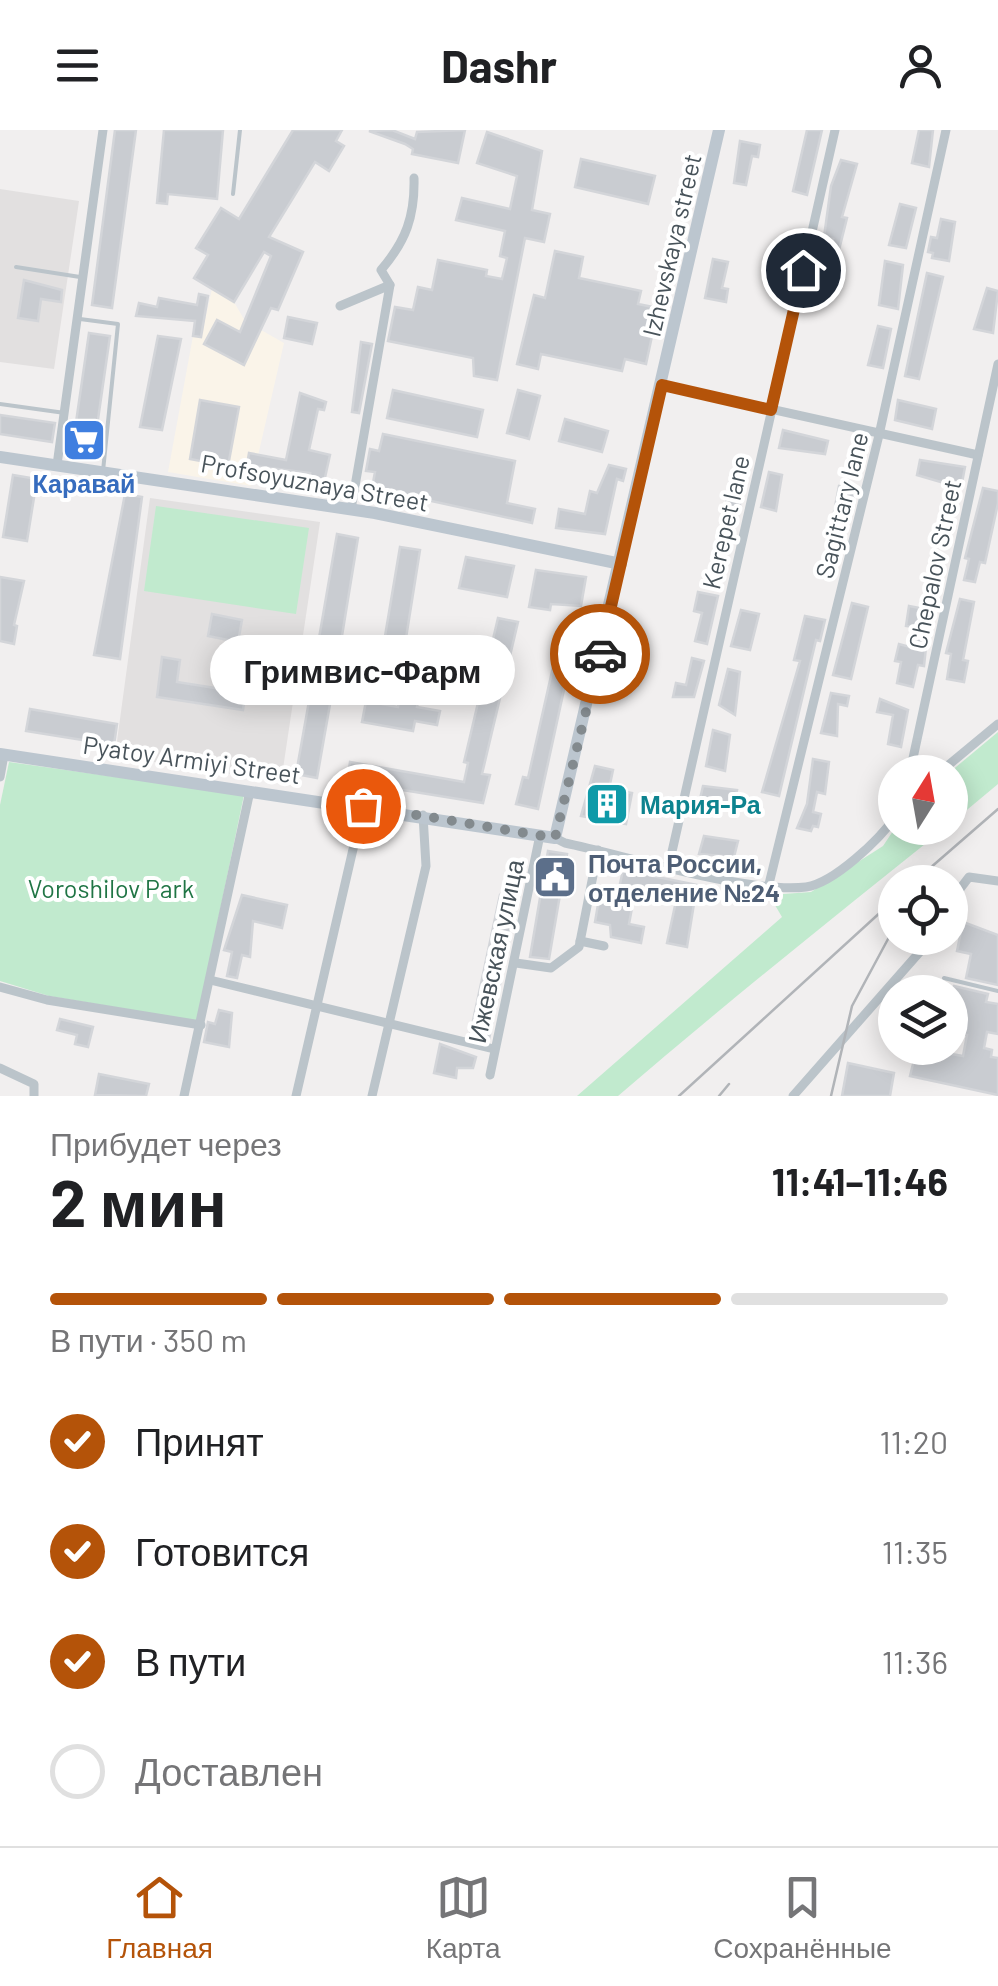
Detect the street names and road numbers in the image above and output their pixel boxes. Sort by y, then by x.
street label: Izhevskaya street [635,151,707,339]
street label: Sagittary lane [808,429,874,581]
street label: Profsoyuznaya Street [199,447,431,517]
street label: Kerepet lane [695,452,755,592]
street label: Chepalov Street [901,477,967,651]
street label: Pyatoy Armiyi Street [81,729,303,789]
street label: Ижевская улица [461,856,529,1045]

